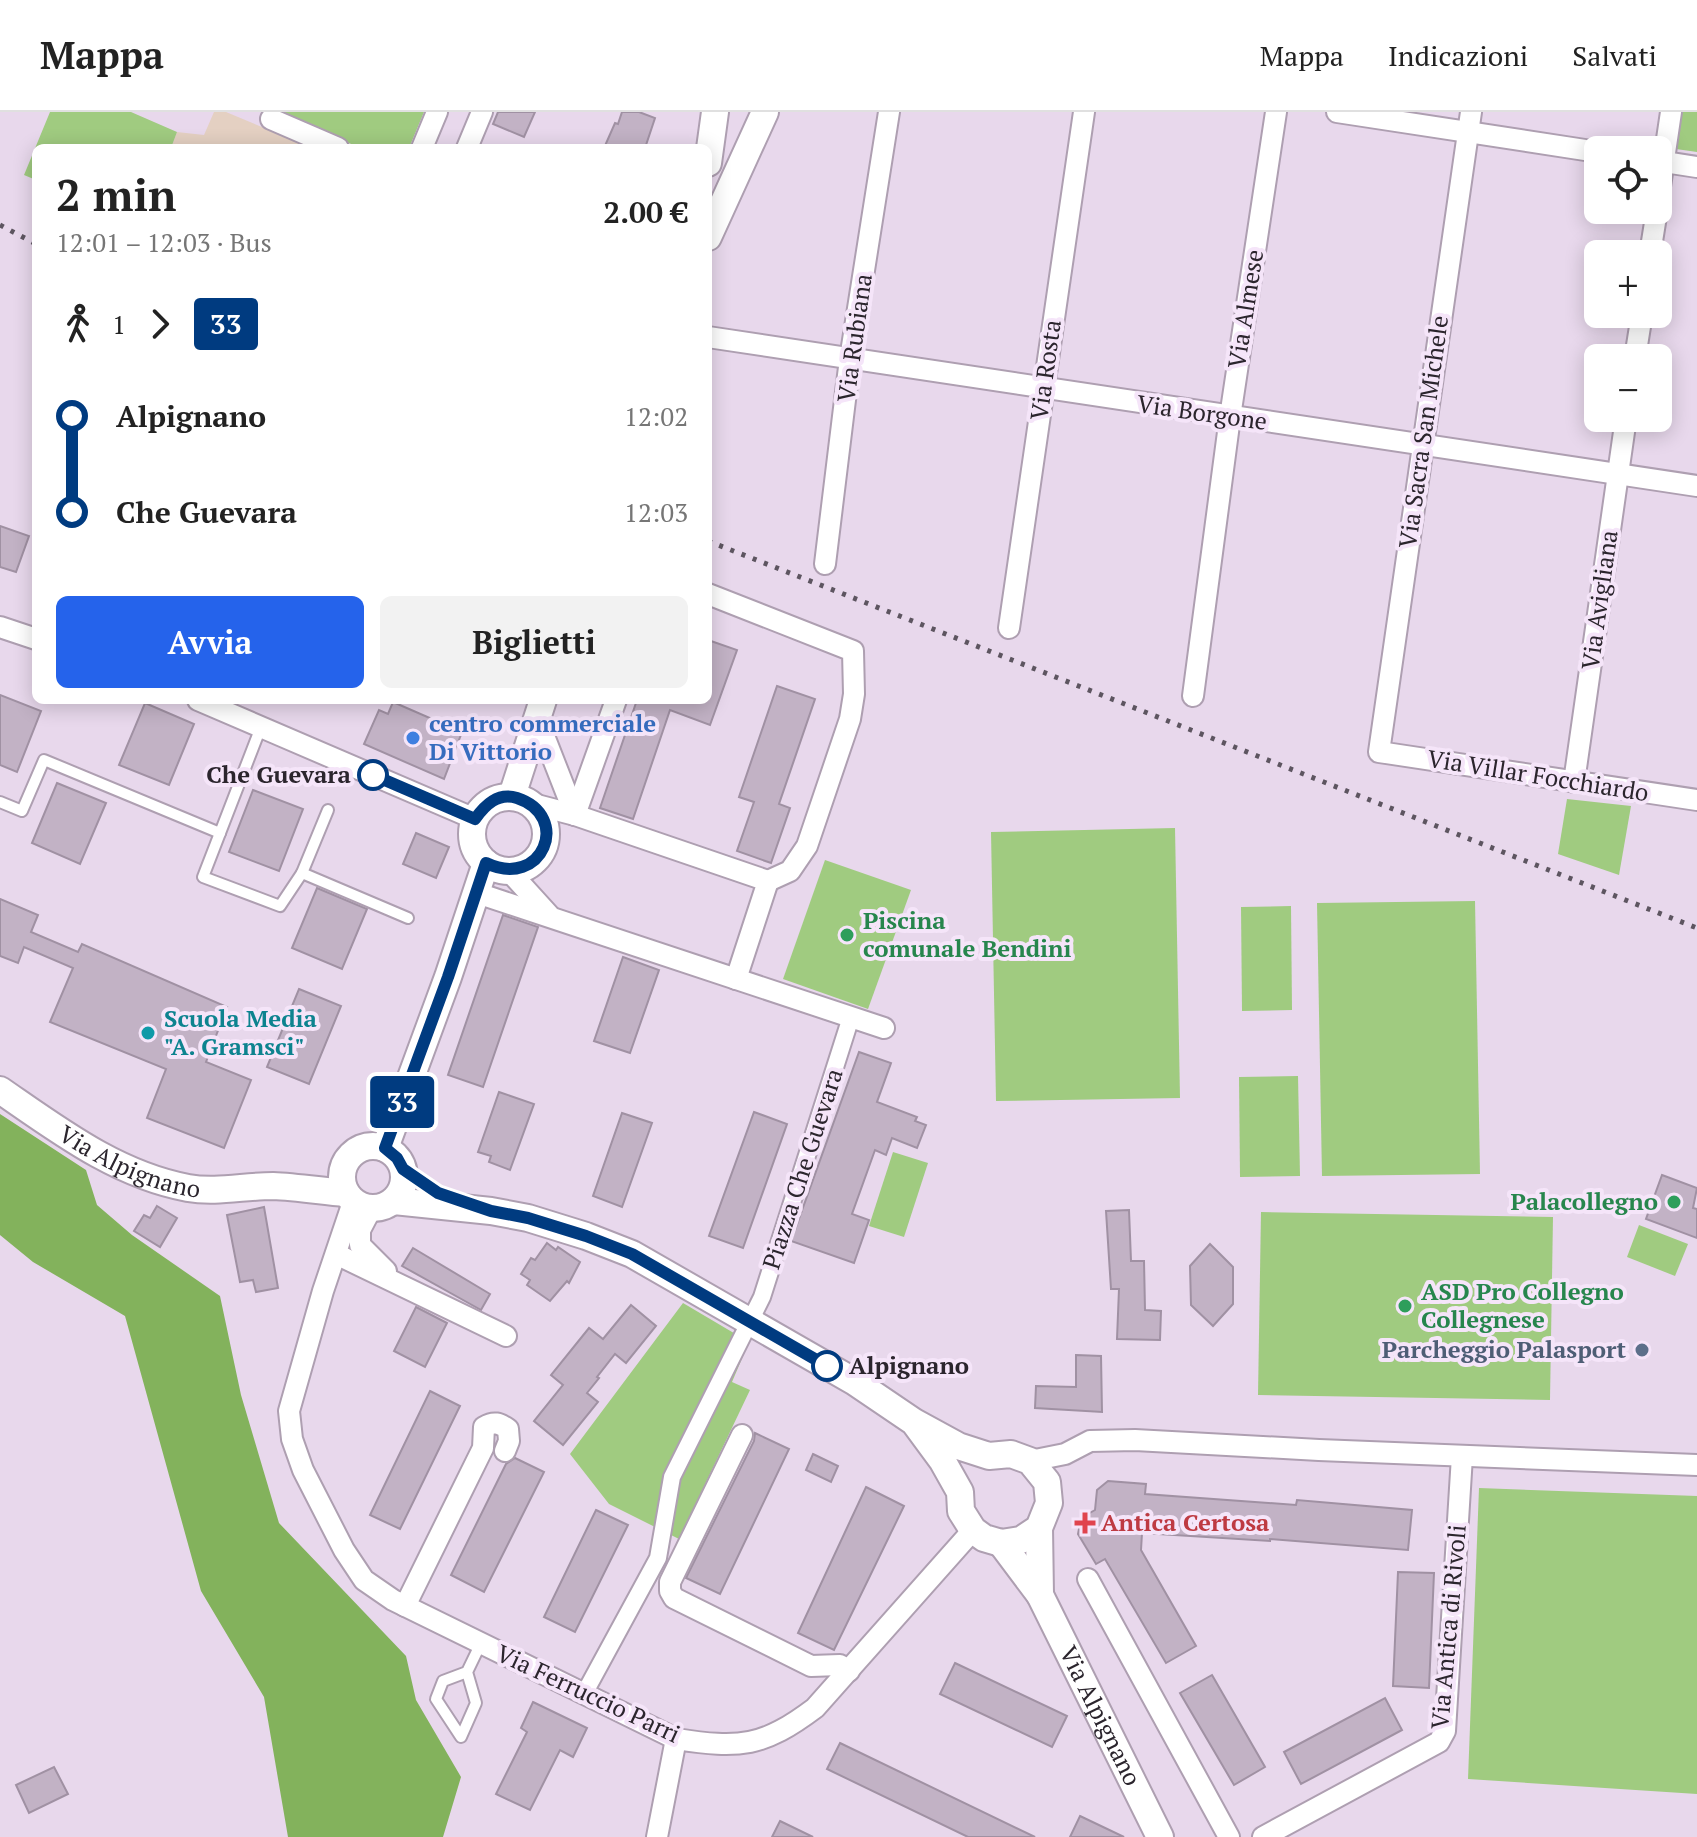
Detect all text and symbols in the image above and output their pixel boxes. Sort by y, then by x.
text: Mappa [40,30,164,80]
text: Mappa [1260,37,1344,74]
text: Indicazioni [1388,37,1528,74]
text: Salvati [1572,37,1657,74]
map controls [1584,136,1672,432]
button: locate [1584,136,1672,224]
text: 2 min [56,165,176,224]
text: 2.00 € [603,192,688,232]
text: 12:01 – 12:03 · Bus [56,225,272,259]
button: + [1584,240,1672,328]
street label: Via Almese [1220,247,1270,371]
street label: Via Rubiana [829,272,879,404]
icon: walk [56,302,100,346]
icon: forward [138,302,182,346]
text: 33 [210,305,242,342]
text: 1 [112,307,126,341]
street label: Via Sacra San Michele [1391,313,1455,550]
street label: Via Rosta [1022,318,1068,422]
button: − [1584,344,1672,432]
street label: Via Borgone [1135,387,1269,437]
text: Alpignano [116,396,266,436]
text: 12:02 [624,399,688,433]
text: Che Guevara [116,492,297,532]
text: 12:03 [624,495,688,529]
street label: Via Avigliana [1573,528,1625,672]
button: Avvia [56,596,364,688]
button: Biglietti [380,596,688,688]
place label: centro commerciale Di Vittorio [429,707,656,767]
marker: centro commerciale Di Vittorio [404,729,422,747]
street label: Via Villar Focchiardo [1425,742,1651,808]
place label: Che Guevara [206,758,352,790]
marker: Che Guevara [358,760,388,790]
place label: Piscina comunale Bendini [863,904,1071,964]
marker: Piscina comunale Bendini [838,926,856,944]
place label: Scuola Media "A. Gramsci" [164,1002,318,1062]
marker: Scuola Media "A. Gramsci" [139,1024,157,1042]
street label: Piazza Che Guevara [754,1064,850,1273]
line badge: 33 [366,1076,438,1128]
text: 33 [386,1083,418,1120]
street label: Via Alpignano [53,1117,202,1205]
place label: Palacollegno [1510,1185,1658,1217]
marker: Palacollegno [1665,1193,1683,1211]
place label: ASD Pro Collegno Collegnese [1421,1275,1624,1335]
marker: ASD Pro Collegno Collegnese [1396,1297,1414,1315]
place label: Parcheggio Palasport [1382,1333,1626,1365]
marker: Parcheggio Palasport [1633,1341,1651,1359]
place label: Alpignano [849,1349,969,1381]
marker: Alpignano [812,1351,842,1381]
place label: Antica Certosa [1101,1506,1270,1538]
marker: Antica Certosa [1076,1514,1094,1532]
street label: Via Antica di Rivoli [1423,1523,1473,1731]
street label: Via Ferruccio Parri [491,1636,685,1750]
street label: Via Alpignano [1053,1640,1149,1791]

